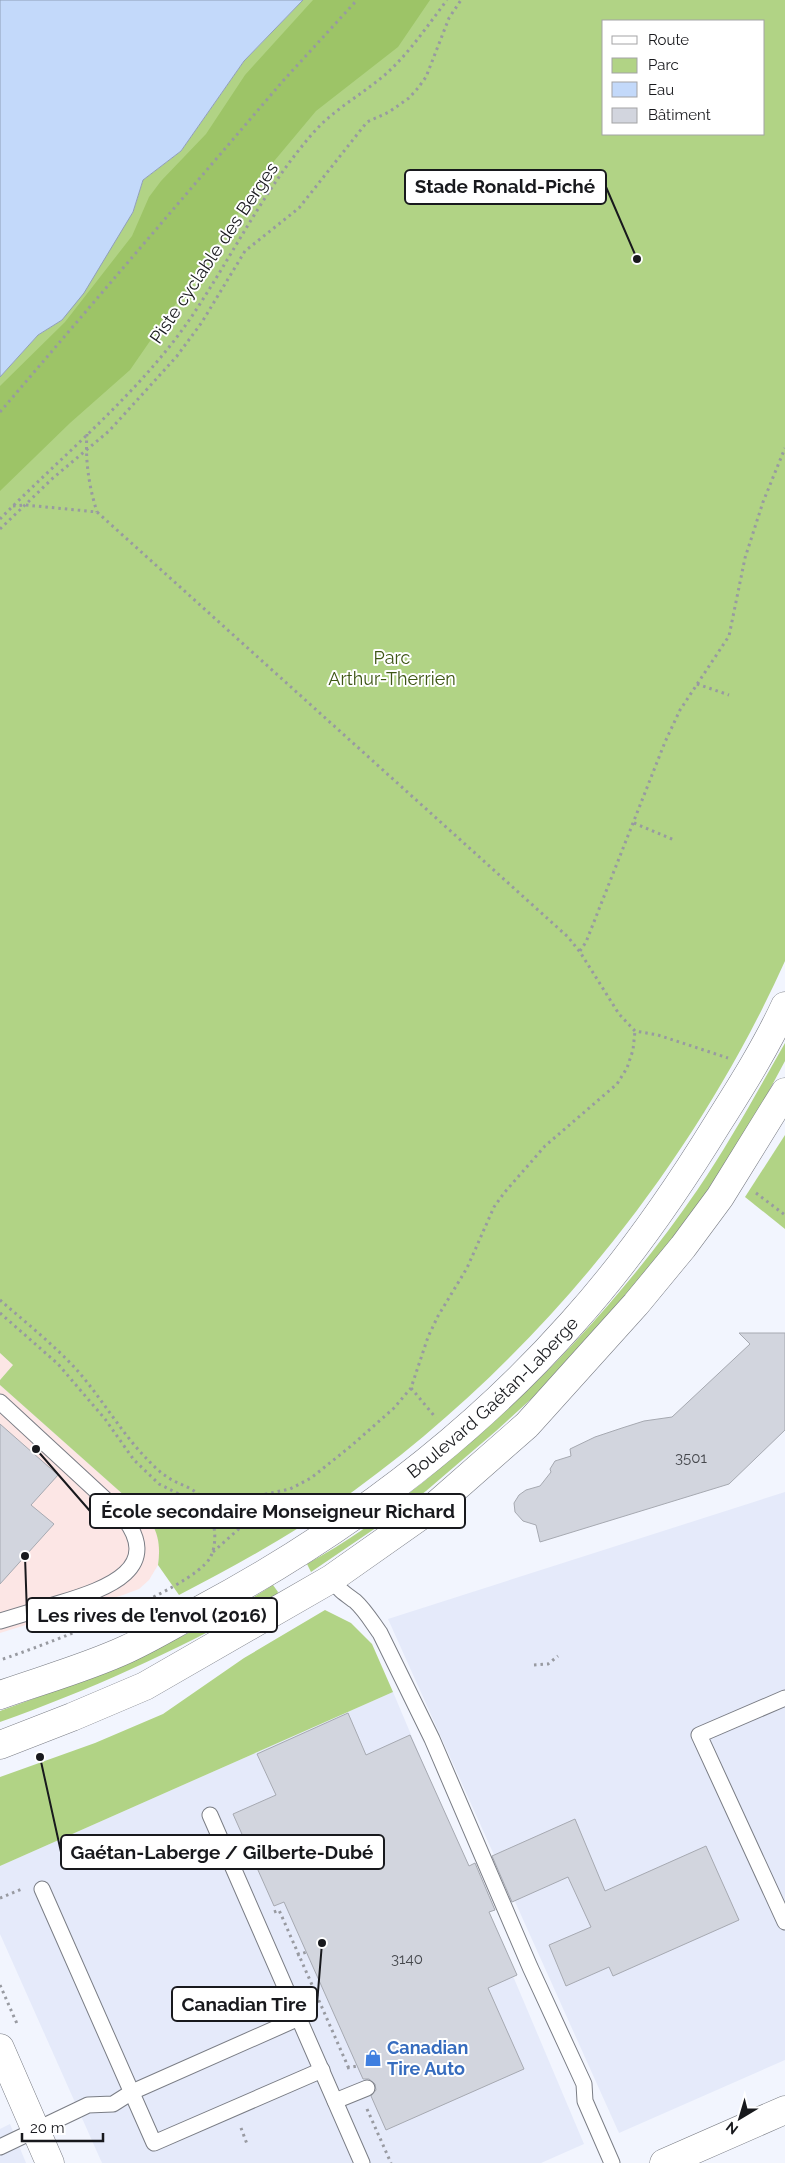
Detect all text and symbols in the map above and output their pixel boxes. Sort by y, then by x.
legend [602,20,765,135]
text: Route [648,31,689,49]
text: Parc [648,56,679,74]
text: Eau [648,81,674,99]
text: Bâtiment [648,106,711,124]
street label: Piste cyclable des Berges [145,158,282,347]
callout: Stade Ronald-Piché [405,170,606,204]
text: Stade Ronald-Piché [415,175,595,197]
park label: Parc Arthur-Therrien [328,647,456,689]
street label: Boulevard Gaétan-Laberge [403,1312,583,1482]
house number: 3501 [675,1449,707,1467]
callout: École secondaire Monseigneur Richard [90,1494,465,1528]
text: École secondaire Monseigneur Richard [101,1500,455,1522]
callout: Les rives de l’envol (2016) [27,1598,277,1632]
text: Les rives de l’envol (2016) [37,1604,267,1626]
callout: Gaétan-Laberge / Gilberte-Dubé [61,1835,384,1869]
text: Gaétan-Laberge / Gilberte-Dubé [71,1841,373,1863]
house number: 3140 [391,1950,423,1968]
callout: Canadian Tire [172,1987,317,2021]
text: Canadian Tire [181,1993,307,2015]
place label: Canadian Tire Auto [387,2037,468,2079]
shop icon: Canadian Tire Auto [363,2048,383,2068]
north arrow [715,2093,765,2143]
scale bar [22,2110,104,2142]
text: 20 m [30,2119,65,2137]
text: N [723,2119,741,2138]

